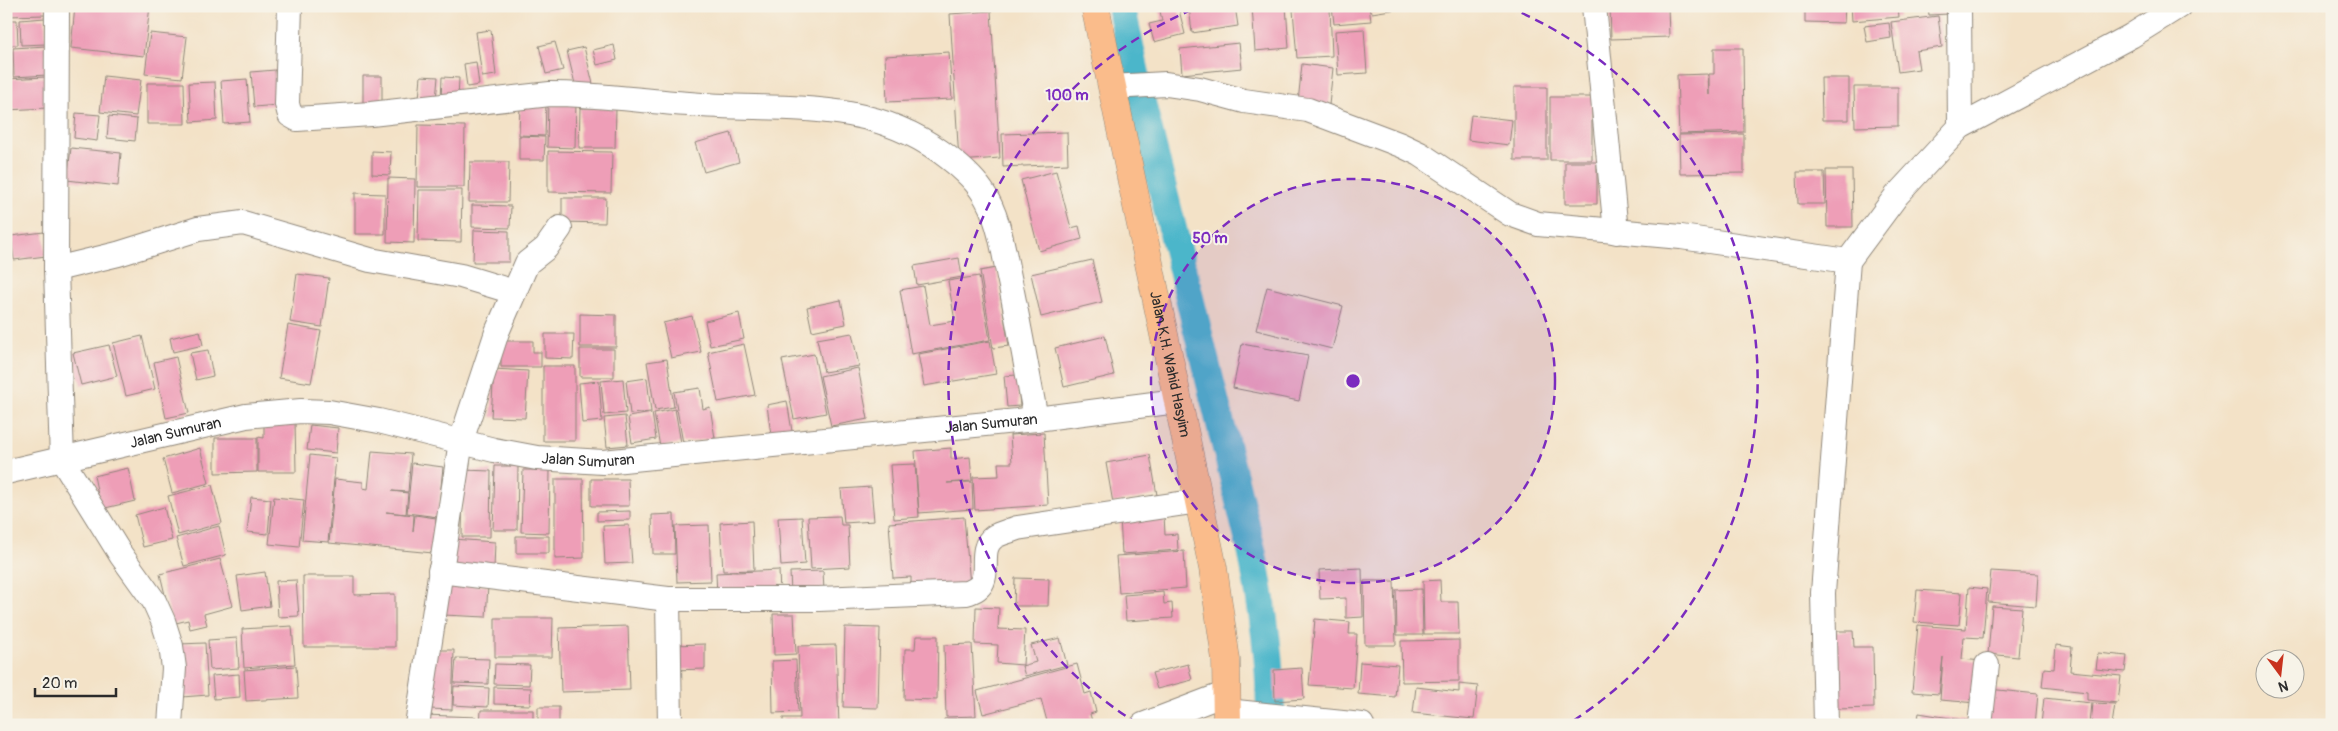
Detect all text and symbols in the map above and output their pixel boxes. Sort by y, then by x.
text: 100 m [1046,86,1088,105]
text: 50 m [1193,229,1227,248]
street label: Jalan K.H. Wahid Hasyim [1146,289,1195,439]
centre of rings [1344,372,1362,390]
street label: Jalan Sumuran [944,409,1038,438]
street label: Jalan Sumuran [128,413,223,452]
street label: Jalan Sumuran [541,449,635,472]
north arrow [2256,648,2306,698]
scale bar [35,666,116,698]
text: 20 m [42,674,77,693]
text: N [2276,677,2290,696]

